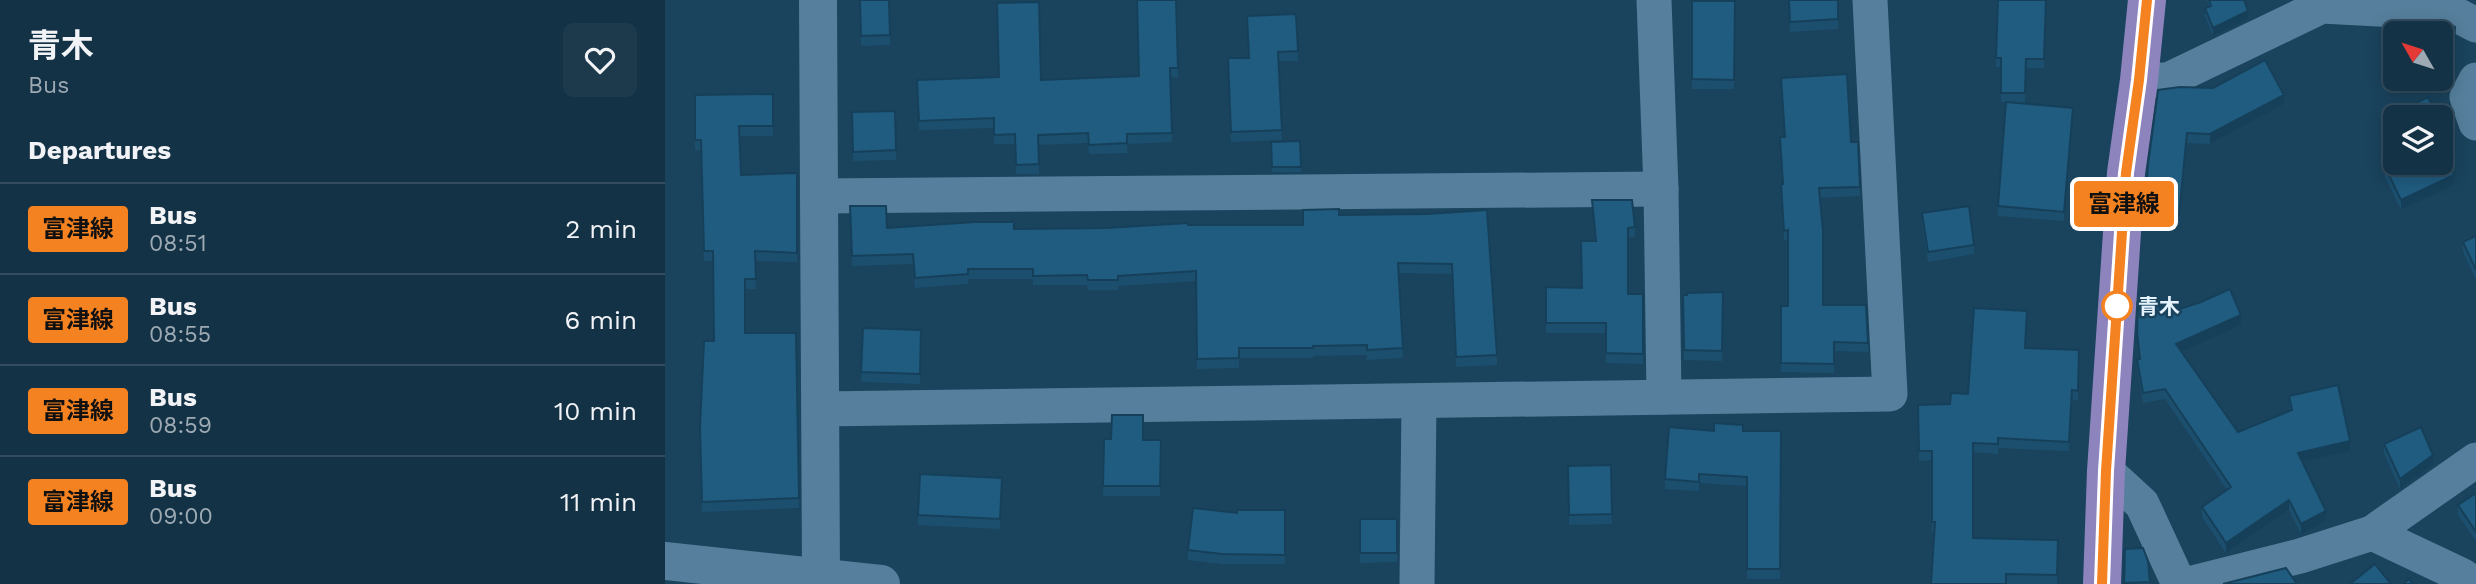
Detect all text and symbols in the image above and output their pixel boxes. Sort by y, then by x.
north arrow [2383,21,2453,91]
map controls [2383,21,2453,175]
button: heart [563,23,637,97]
text: 青木 [28,26,94,65]
text: Bus [28,72,69,99]
button: layers [2383,105,2453,175]
text: Departures [28,135,171,165]
line badge: 富津線 [2084,181,2164,227]
text: 富津線 [2088,190,2160,218]
text: Bus [149,200,197,230]
text: 2 min [565,214,637,244]
text: 富津線 [42,215,114,243]
text: 08:51 [149,230,207,257]
text: Bus [149,291,197,321]
marker: 青木 [2102,291,2132,321]
place label: 青木 [2138,294,2180,319]
text: 6 min [565,305,637,335]
text: 富津線 [42,306,114,334]
text: 08:55 [149,321,211,348]
text: Bus [149,382,197,412]
text: 10 min [554,396,637,426]
text: 富津線 [42,397,114,425]
text: 08:59 [149,412,212,439]
text: Bus [149,473,197,503]
text: 11 min [560,487,637,517]
text: 富津線 [42,488,114,516]
text: 09:00 [149,503,213,530]

